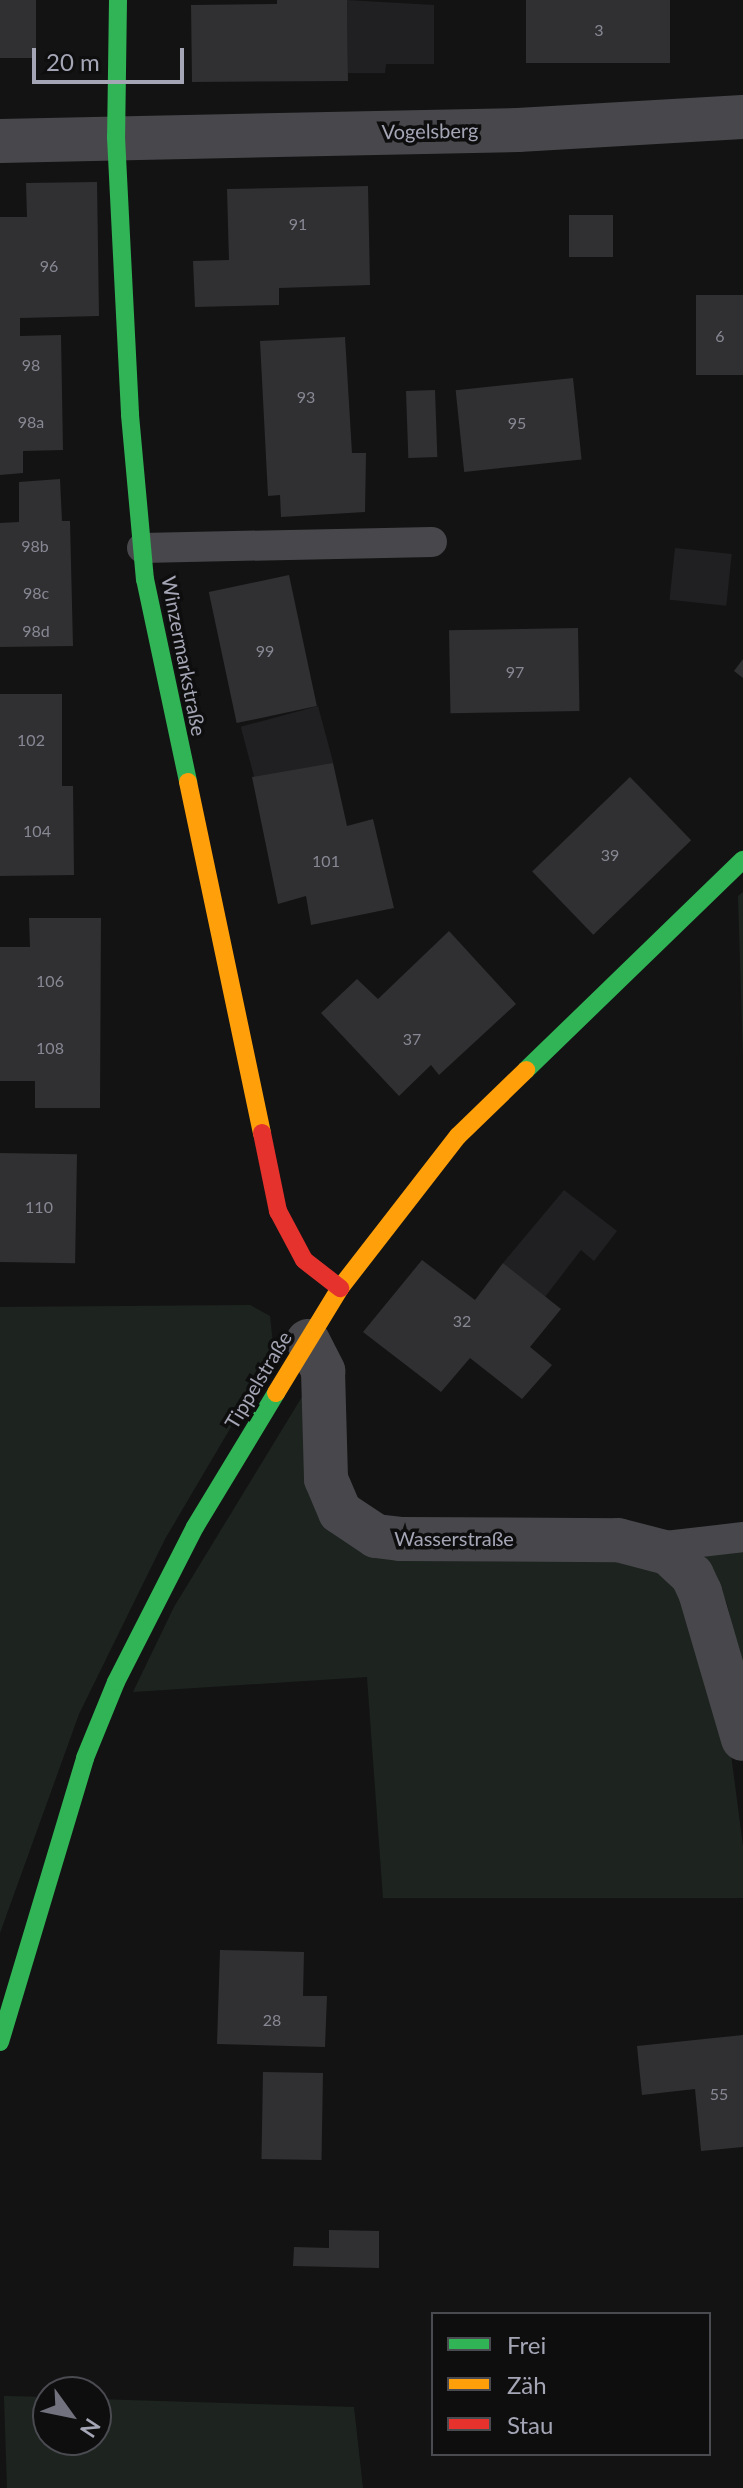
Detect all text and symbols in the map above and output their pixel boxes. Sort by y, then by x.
house number: 3 [594,20,604,40]
scale bar [36,32,188,82]
text: 20 m [46,47,100,76]
street label: Vogelsberg [381,118,479,144]
house number: 91 [289,214,307,234]
house number: 96 [40,256,58,276]
house number: 6 [715,326,725,346]
house number: 98 [22,355,40,375]
house number: 93 [297,387,315,407]
house number: 98a [18,412,44,432]
house number: 95 [508,413,526,433]
house number: 98b [21,536,49,556]
street label: Winzermarkstraße [157,574,211,738]
house number: 98c [23,583,49,603]
house number: 98d [22,621,50,641]
house number: 99 [256,641,274,661]
house number: 97 [506,662,524,682]
house number: 102 [17,730,45,750]
house number: 104 [23,821,51,841]
house number: 39 [601,845,619,865]
house number: 101 [312,851,340,871]
house number: 106 [36,971,64,991]
house number: 37 [403,1029,421,1049]
house number: 108 [36,1038,64,1058]
house number: 110 [25,1197,53,1217]
house number: 32 [453,1311,471,1331]
street label: Tippelstraße [220,1327,296,1433]
street label: Wasserstraße [394,1526,514,1550]
house number: 28 [263,2010,281,2030]
house number: 55 [710,2084,728,2104]
legend [431,2312,711,2456]
text: Frei [507,2330,546,2359]
text: Zäh [507,2370,547,2399]
north arrow [32,2376,112,2456]
text: Stau [507,2410,553,2439]
text: N [75,2414,107,2443]

